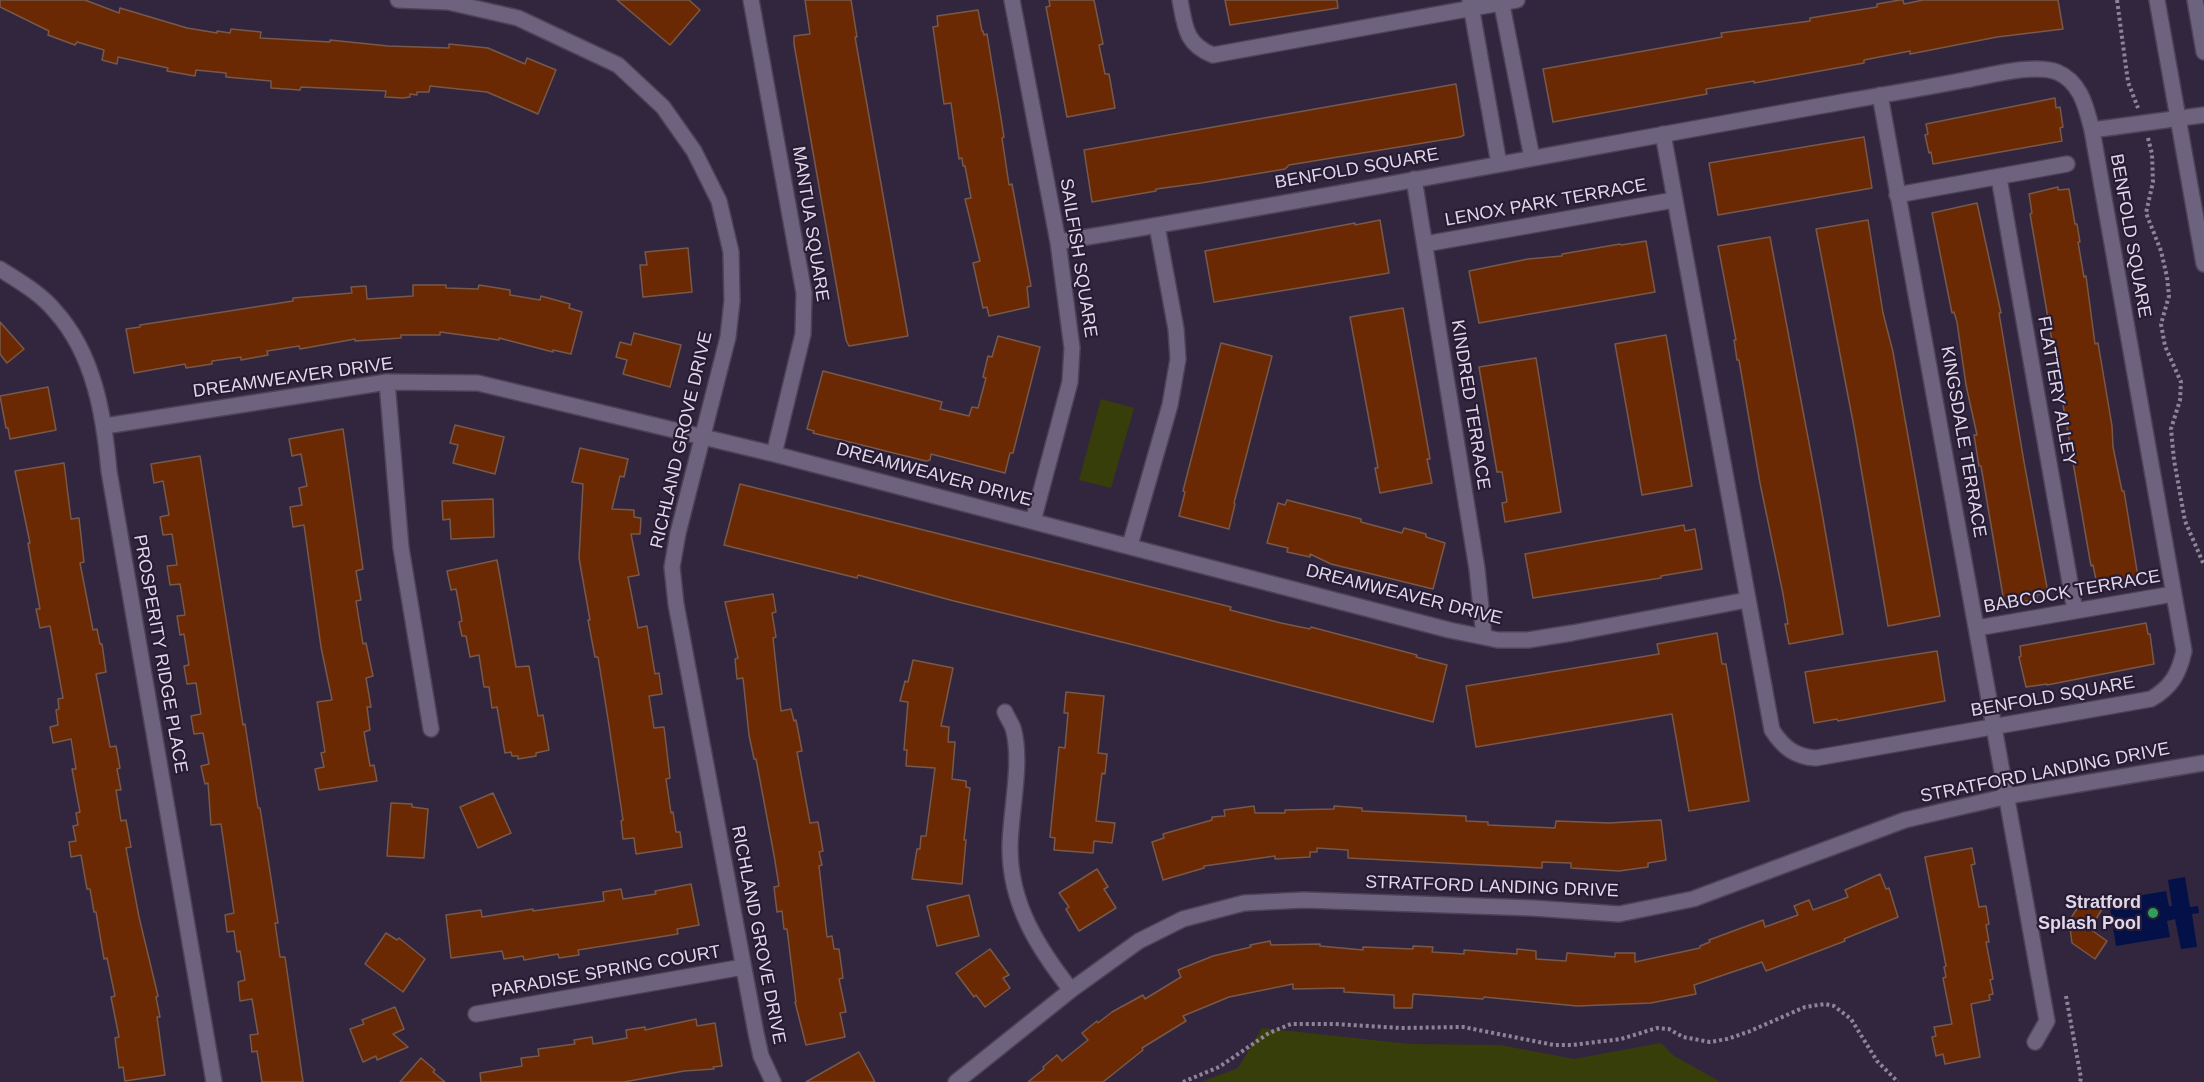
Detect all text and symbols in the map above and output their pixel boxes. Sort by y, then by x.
street label: BENFOLD SQUARE [1273,144,1441,194]
street label: MANTUA SQUARE [787,145,833,303]
street label: BENFOLD SQUARE [2105,152,2155,320]
street label: LENOX PARK TERRACE [1443,175,1649,231]
street label: SAILFISH SQUARE [1055,177,1101,339]
street label: FLATTERY ALLEY [2032,315,2080,467]
street label: KINDRED TERRACE [1446,318,1494,492]
street label: RICHLAND GROVE DRIVE [647,329,717,551]
street label: KINGSDALE TERRACE [1936,345,1990,539]
street label: DREAMWEAVER DRIVE [192,353,394,403]
street label: DREAMWEAVER DRIVE [834,438,1034,512]
street label: PROSPERITY RIDGE PLACE [128,533,192,775]
street label: DREAMWEAVER DRIVE [1304,560,1504,630]
street label: BABCOCK TERRACE [1982,566,2162,618]
street label: BENFOLD SQUARE [1969,672,2137,722]
street label: STRATFORD LANDING DRIVE [1918,738,2172,808]
street label: RICHLAND GROVE DRIVE [726,824,790,1046]
street label: STRATFORD LANDING DRIVE [1365,872,1619,902]
place label: Stratford Splash Pool [2038,892,2141,934]
marker: Stratford Splash Pool [2146,906,2160,920]
street label: PARADISE SPRING COURT [490,941,722,1003]

